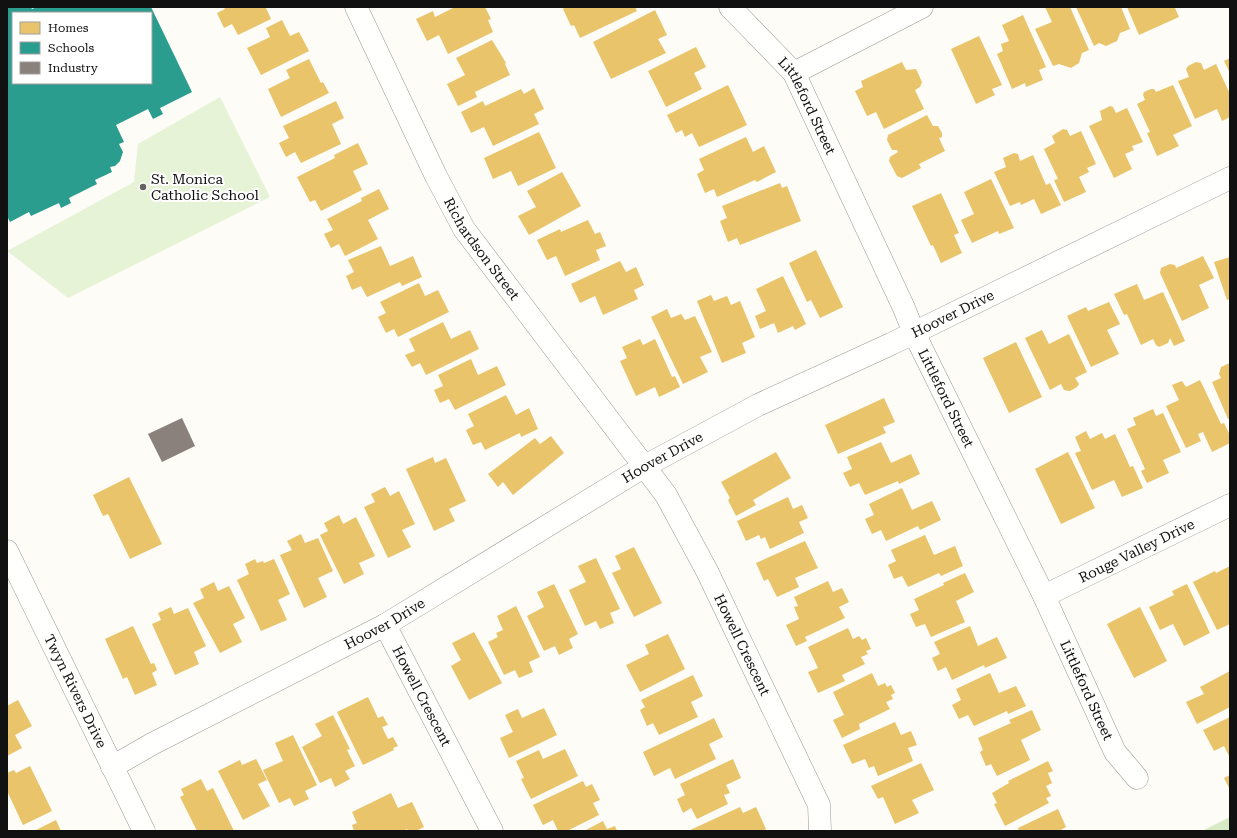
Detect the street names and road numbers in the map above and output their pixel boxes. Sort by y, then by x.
street label: Littleford Street [775,54,839,157]
street label: Richardson Street [441,195,523,303]
street label: Hoover Drive [909,287,997,341]
street label: Littleford Street [915,346,977,450]
street label: Hoover Drive [619,428,706,486]
street label: Rouge Valley Drive [1076,516,1197,586]
street label: Howell Crescent [711,591,773,698]
street label: Hoover Drive [342,594,428,652]
street label: Twyn Rivers Drive [41,632,110,751]
street label: Littleford Street [1057,638,1116,743]
street label: Howell Crescent [389,643,454,749]

